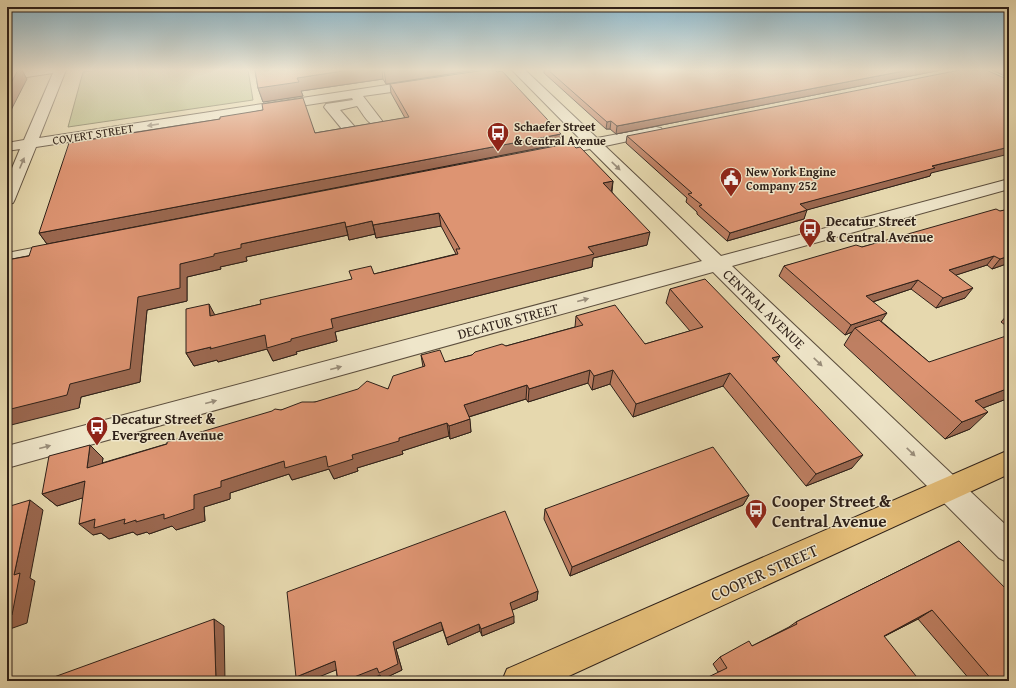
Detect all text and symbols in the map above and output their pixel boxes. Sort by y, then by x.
place label: Schaefer Street & Central Avenue [514,118,606,149]
street label: COVERT STREET [51,119,135,149]
bus stop icon: Schaefer Street & Central Avenue [485,120,511,153]
one-way arrow [147,122,159,128]
one-way arrow [19,157,25,168]
one-way arrow [611,161,621,171]
place label: New York Engine Company 252 [746,163,836,194]
public building icon: New York Engine Company 252 [718,165,744,198]
place label: Decatur Street & Central Avenue [826,211,933,247]
bus stop icon: Decatur Street & Central Avenue [797,216,823,249]
street label: CENTRAL AVENUE [718,265,810,353]
one-way arrow [577,297,589,303]
street label: DECATUR STREET [455,298,561,344]
one-way arrow [813,357,823,366]
one-way arrow [330,364,342,370]
one-way arrow [205,399,217,405]
place label: Decatur Street & Evergreen Avenue [112,409,224,445]
bus stop icon: Decatur Street & Evergreen Avenue [84,414,110,447]
one-way arrow [39,444,51,450]
one-way arrow [906,447,916,457]
place label: Cooper Street & Central Avenue [772,488,891,533]
bus stop icon: Cooper Street & Central Avenue [743,497,769,530]
street label: COOPER STREET [706,537,822,607]

